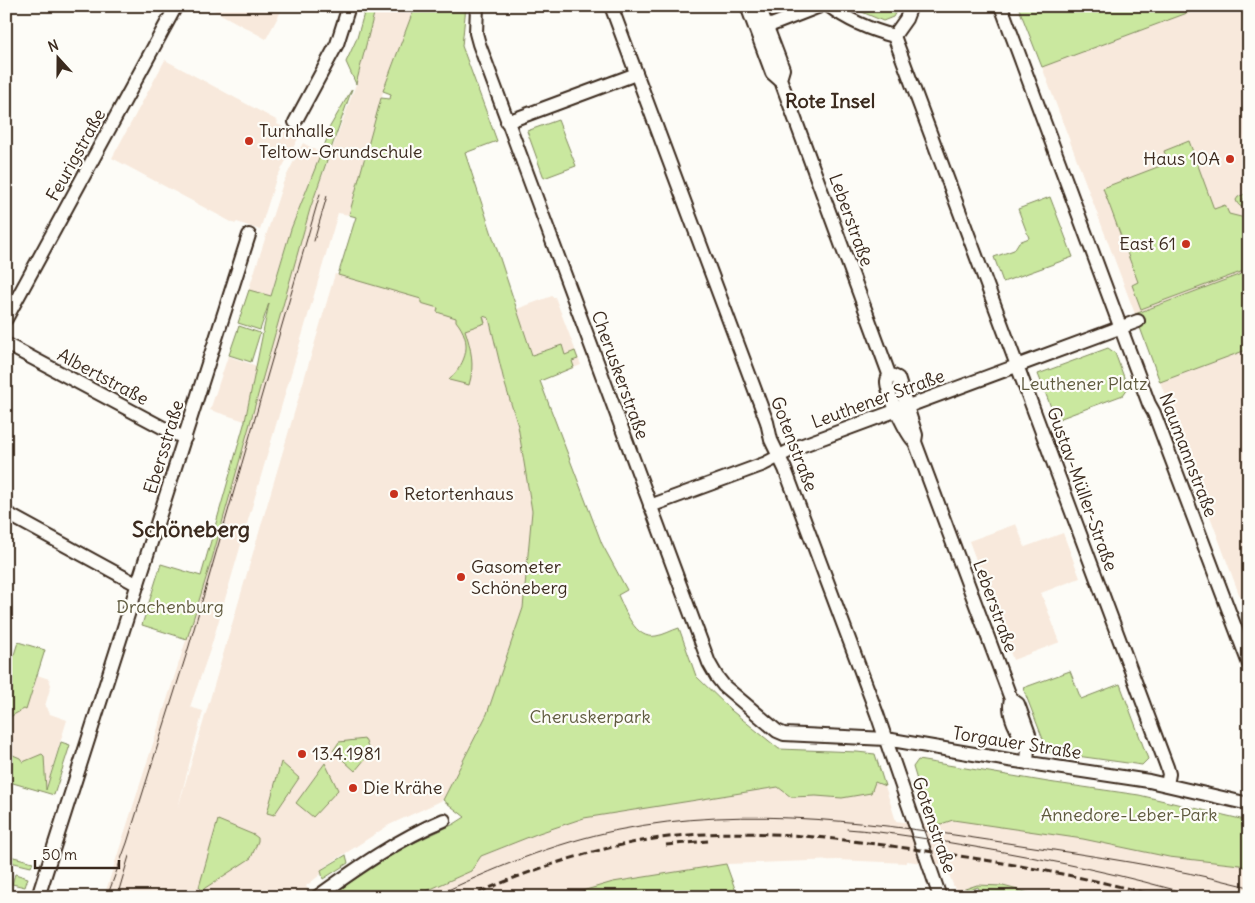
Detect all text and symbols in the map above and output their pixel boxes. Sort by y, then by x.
north arrow [32,32,82,82]
text: N [46,36,61,56]
district label: Rote Insel [785,88,875,113]
street label: Feurigstraße [41,105,110,205]
place label: Turnhalle Teltow-Grundschule [259,119,422,163]
marker: Turnhalle Teltow-Grundschule [243,135,255,147]
place label: Haus 10A [1143,147,1220,170]
marker: Haus 10A [1224,153,1236,165]
street label: Leberstraße [824,170,879,269]
place label: East 61 [1119,232,1176,255]
marker: East 61 [1180,238,1192,250]
street label: Cheruskerstraße [587,307,654,442]
street label: Albertstraße [54,343,153,410]
street label: Leuthener Straße [808,364,948,433]
park label: Leuthener Platz [1020,372,1148,395]
street label: Naumannstraße [1154,390,1223,520]
street label: Gotenstraße [766,393,823,495]
street label: Ebersstraße [138,397,189,497]
street label: Gustav-Müller-Straße [1042,404,1123,574]
place label: Retortenhaus [404,482,514,505]
marker: Retortenhaus [388,488,400,500]
district label: Schöneberg [132,515,250,543]
place label: Gasometer Schöneberg [471,555,568,599]
street label: Leberstraße [968,556,1023,655]
marker: Gasometer Schöneberg [455,571,467,583]
park label: Drachenburg [116,595,224,618]
park label: Cheruskerpark [529,705,651,728]
street label: Torgauer Straße [951,721,1083,764]
place label: 13.4.1981 [312,742,381,765]
marker: 13.4.1981 [296,748,308,760]
street label: Gotenstraße [907,774,962,876]
place label: Die Krähe [363,776,442,799]
marker: Die Krähe [347,782,359,794]
park label: Annedore-Leber-Park [1041,803,1217,826]
scale bar [35,838,119,870]
text: 50 m [42,845,77,864]

